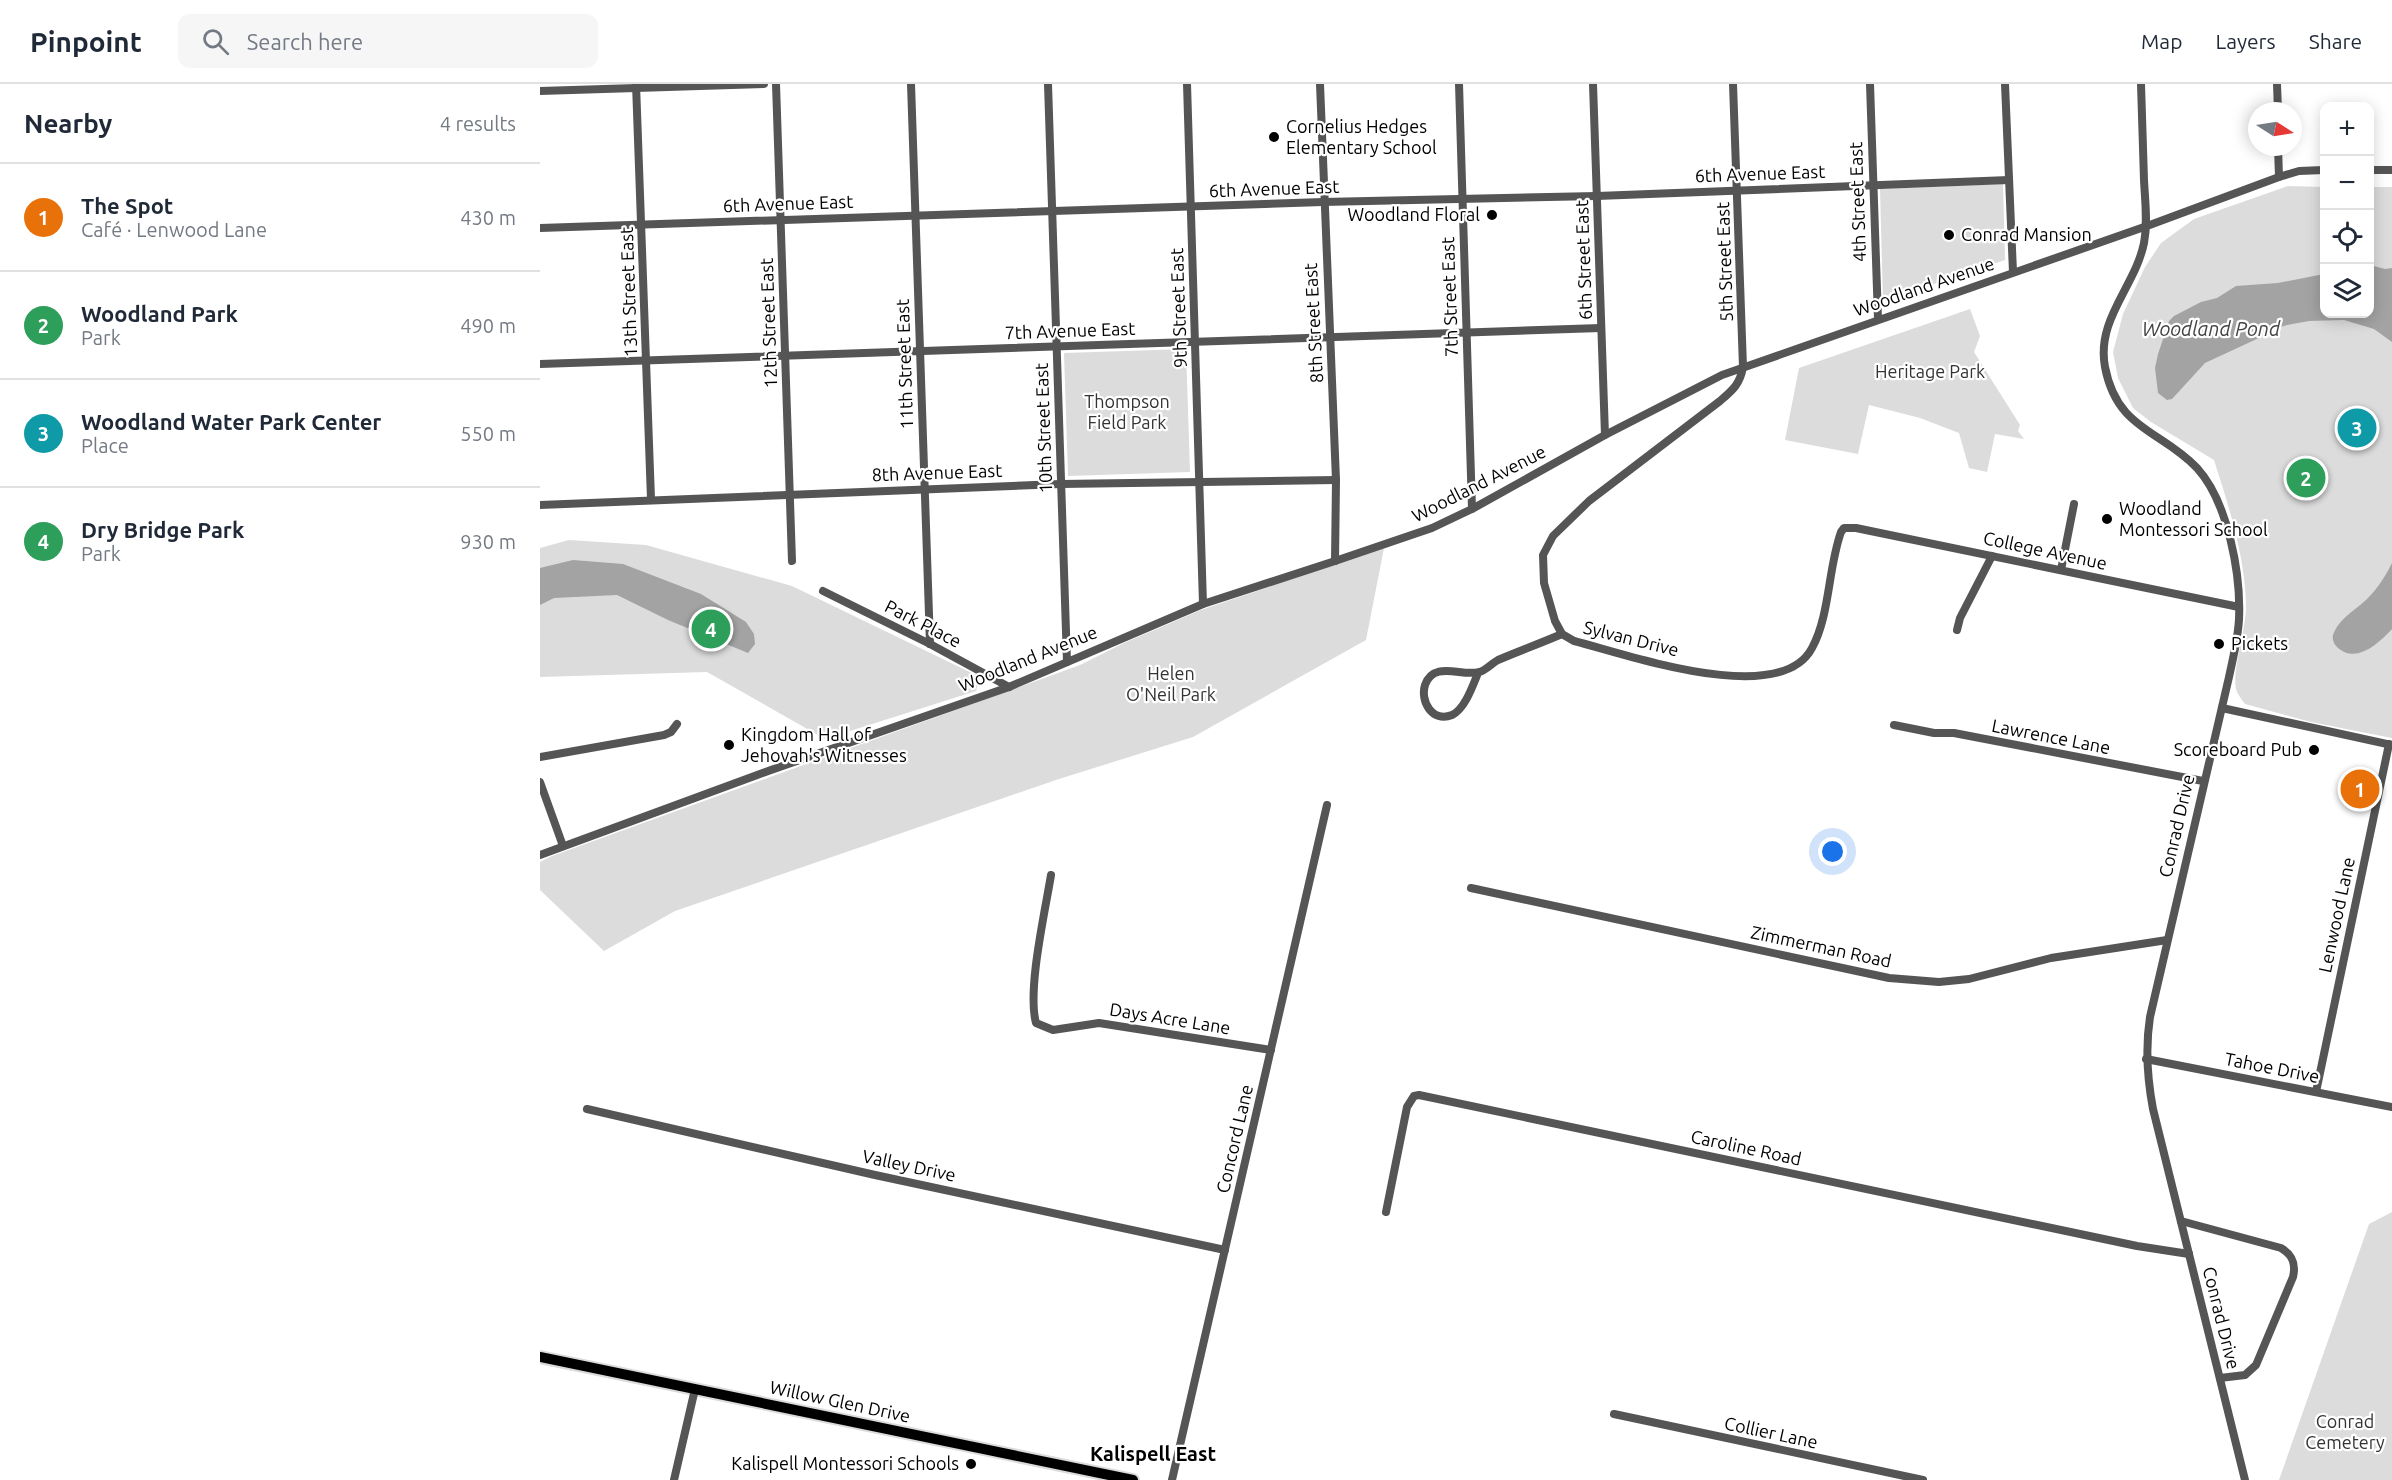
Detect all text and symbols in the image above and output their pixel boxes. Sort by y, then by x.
search box [178,14,598,68]
icon: search [199,25,232,58]
text: Pinpoint [30,26,142,57]
text: Search here [247,29,363,54]
text: Map [2141,29,2182,53]
text: Layers [2215,29,2276,53]
text: Share [2309,29,2362,53]
north arrow [2248,102,2302,156]
map controls [2320,102,2374,318]
button: + [2320,102,2374,156]
text: Nearby [24,109,112,138]
text: 4 results [440,112,516,135]
place label: Cornelius Hedges Elementary School [1286,116,1437,157]
marker: Cornelius Hedges Elementary School [1267,130,1281,144]
street label: 4th Street East [1845,142,1869,262]
button: − [2320,156,2374,210]
street label: 6th Avenue East [1694,161,1826,185]
street label: 6th Avenue East [1208,176,1340,200]
street label: 6th Avenue East [722,191,854,215]
text: The Spot [81,193,173,218]
street label: 6th Street East [1571,200,1595,320]
street label: 5th Street East [1712,202,1736,322]
place label: Woodland Floral [1348,204,1480,224]
text: 1 [38,206,49,229]
text: 430 m [460,206,516,229]
marker: Woodland Floral [1485,208,1499,222]
button: locate [2320,210,2374,264]
text: Café · Lenwood Lane [81,218,267,241]
place label: Conrad Mansion [1961,224,2092,244]
street label: 13th Street East [616,227,640,358]
marker: Conrad Mansion [1942,228,1956,242]
street label: 7th Street East [1437,237,1461,357]
street label: 9th Street East [1166,248,1190,368]
street label: Woodland Avenue [1851,253,1997,320]
street label: 12th Street East [756,258,780,389]
street label: 8th Street East [1300,262,1326,384]
button: layers [2320,264,2374,318]
street label: 11th Street East [892,299,916,430]
text: Woodland Park [81,301,238,326]
text: 2 [38,314,49,337]
text: 490 m [460,314,516,337]
water label: Woodland Pond [2142,317,2281,340]
street label: 7th Avenue East [1004,318,1136,342]
text: Park [81,326,121,349]
park label: Heritage Park [1875,361,1985,381]
street label: 10th Street East [1031,363,1055,494]
park label: Thompson Field Park [1084,391,1170,432]
pin: 3 [2338,406,2376,450]
text: Woodland Water Park Center [81,409,381,434]
text: 3 [38,422,49,445]
text: 550 m [460,422,516,445]
text: Place [81,434,129,457]
street label: Woodland Avenue [1408,441,1549,526]
pin: 2 [2286,456,2326,500]
street label: 8th Avenue East [871,460,1003,484]
place label: Woodland Montessori School [2119,498,2268,539]
marker: Woodland Montessori School [2100,512,2114,526]
text: Dry Bridge Park [81,517,244,542]
street label: College Avenue [1982,527,2109,573]
text: 4 [38,530,49,553]
text: 930 m [460,530,516,553]
text: Park [81,542,121,565]
street label: Park Place [882,595,965,651]
pin: 4 [692,606,730,652]
street label: Sylvan Drive [1581,617,1681,660]
street label: Woodland Avenue [955,621,1100,695]
place label: Pickets [2231,633,2288,653]
marker: Pickets [2212,637,2226,651]
park label: Helen O'Neil Park [1126,663,1216,704]
street label: Lawrence Lane [1990,715,2112,757]
place label: Kingdom Hall of Jehovah's Witnesses [741,724,907,765]
marker: Kingdom Hall of Jehovah's Witnesses [722,738,736,752]
place label: Scoreboard Pub [2174,739,2302,759]
marker: Scoreboard Pub [2307,743,2321,757]
pin: 1 [2340,766,2380,812]
street label: Conrad Drive [2154,772,2198,879]
your location [1818,837,1847,866]
street label: Lenwood Lane [2314,855,2358,974]
street label: Zimmerman Road [1749,921,1893,971]
street label: Days Acre Lane [1108,999,1232,1037]
street label: Tahoe Drive [2223,1048,2321,1086]
street label: Concord Lane [1212,1083,1256,1195]
street label: Caroline Road [1689,1126,1803,1169]
street label: Valley Drive [861,1145,958,1185]
street label: Conrad Drive [2200,1264,2244,1371]
street label: Willow Glen Drive [768,1376,912,1426]
park label: Conrad Cemetery [2305,1411,2385,1452]
street label: Collier Lane [1723,1412,1820,1452]
district label: Kalispell East [1090,1442,1216,1465]
place label: Kalispell Montessori Schools [731,1453,959,1473]
marker: Kalispell Montessori Schools [964,1457,978,1471]

